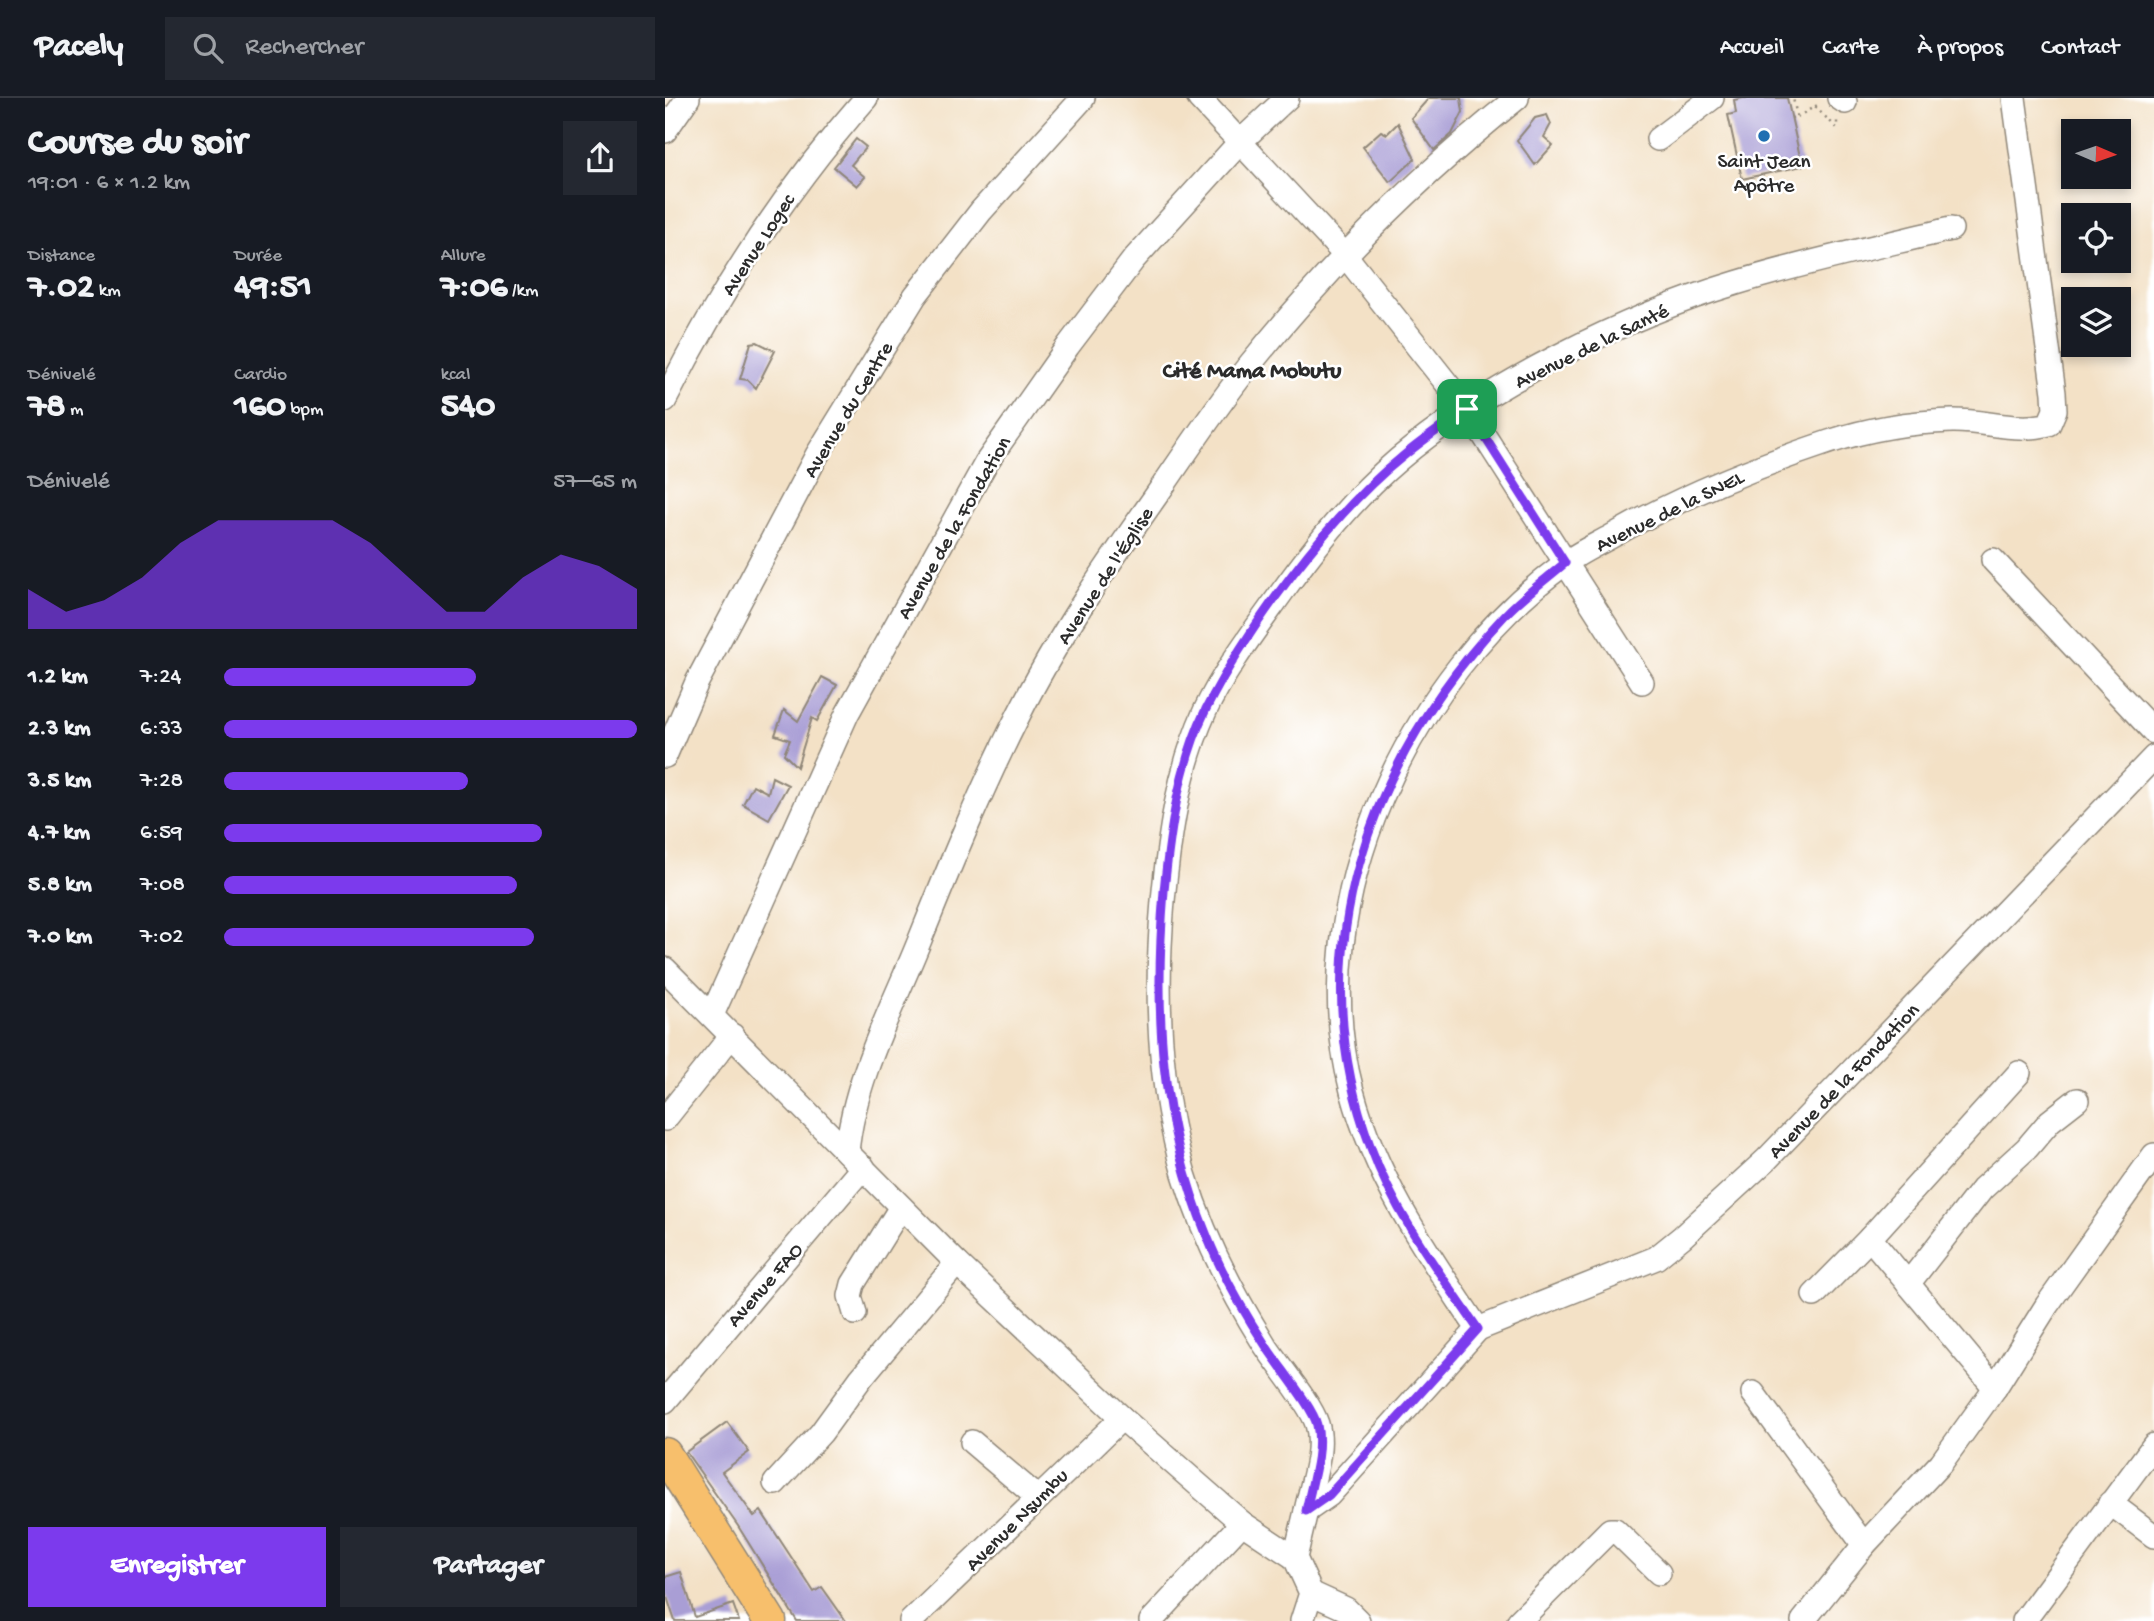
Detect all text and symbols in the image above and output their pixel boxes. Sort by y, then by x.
search box [165,17,655,80]
text: Pacely [35,29,123,67]
icon: search [189,29,227,67]
text: Rechercher [245,33,363,64]
text: Accueil [1720,34,1784,63]
text: Carte [1822,34,1879,63]
text: À propos [1917,34,2003,63]
text: Contact [2041,34,2119,63]
north arrow [2061,119,2131,189]
map controls [2061,119,2131,357]
button: share [563,121,637,195]
text: Course du soir [28,122,247,166]
marker: Saint Jean Apôtre [1756,128,1772,144]
place label: Saint Jean Apôtre [1717,151,1811,200]
text: 19:01 · 6 × 1.2 km [28,170,190,197]
street label: Avenue Logec [718,189,803,302]
button: locate [2061,203,2131,273]
text: Distance [28,245,95,268]
text: Durée [234,245,282,268]
text: Allure [441,245,486,268]
text: 7.02 [28,268,94,309]
text: 49:51 [234,268,312,309]
text: 7:06 [441,268,507,309]
text: km [94,280,121,303]
text: /km [507,280,539,303]
button: layers [2061,287,2131,357]
street label: Avenue de la Santé [1511,300,1675,396]
street label: Avenue du Centre [800,337,901,483]
district label: Cité Mama Mobutu [1163,359,1341,386]
text: Dénivelé [28,364,96,387]
text: Cardio [234,364,287,387]
text: kcal [441,364,470,387]
pin [1437,379,1497,439]
text: 78 [28,387,65,428]
text: 160 [234,387,286,428]
text: 540 [441,387,496,428]
icon: arrive [1448,390,1486,428]
text: m [65,399,83,422]
text: bpm [286,399,323,422]
street label: Avenue de la Fondation [893,433,1019,625]
street label: Avenue de la SNEL [1592,466,1750,560]
text: Dénivelé [28,469,110,496]
text: 57–65 m [553,469,637,496]
street label: Avenue de l'Église [1053,502,1161,650]
text: 1.2 km [28,664,88,691]
text: 7:24 [140,664,181,691]
text: 2.3 km [28,716,90,743]
text: 6:33 [140,716,183,743]
text: 3.5 km [28,768,91,795]
text: 7:28 [140,768,183,795]
text: 4.7 km [28,820,90,847]
text: 6:59 [140,820,183,847]
text: 5.8 km [28,872,92,899]
text: 7:08 [140,872,185,899]
text: 7.0 km [28,924,92,951]
text: 7:02 [140,924,184,951]
street label: Avenue de la Fondation [1765,999,1926,1166]
street label: Avenue FAO [723,1239,810,1334]
street label: Avenue Nsumbu [962,1465,1075,1578]
button: Enregistrer [28,1527,326,1607]
button: Partager [340,1527,637,1607]

